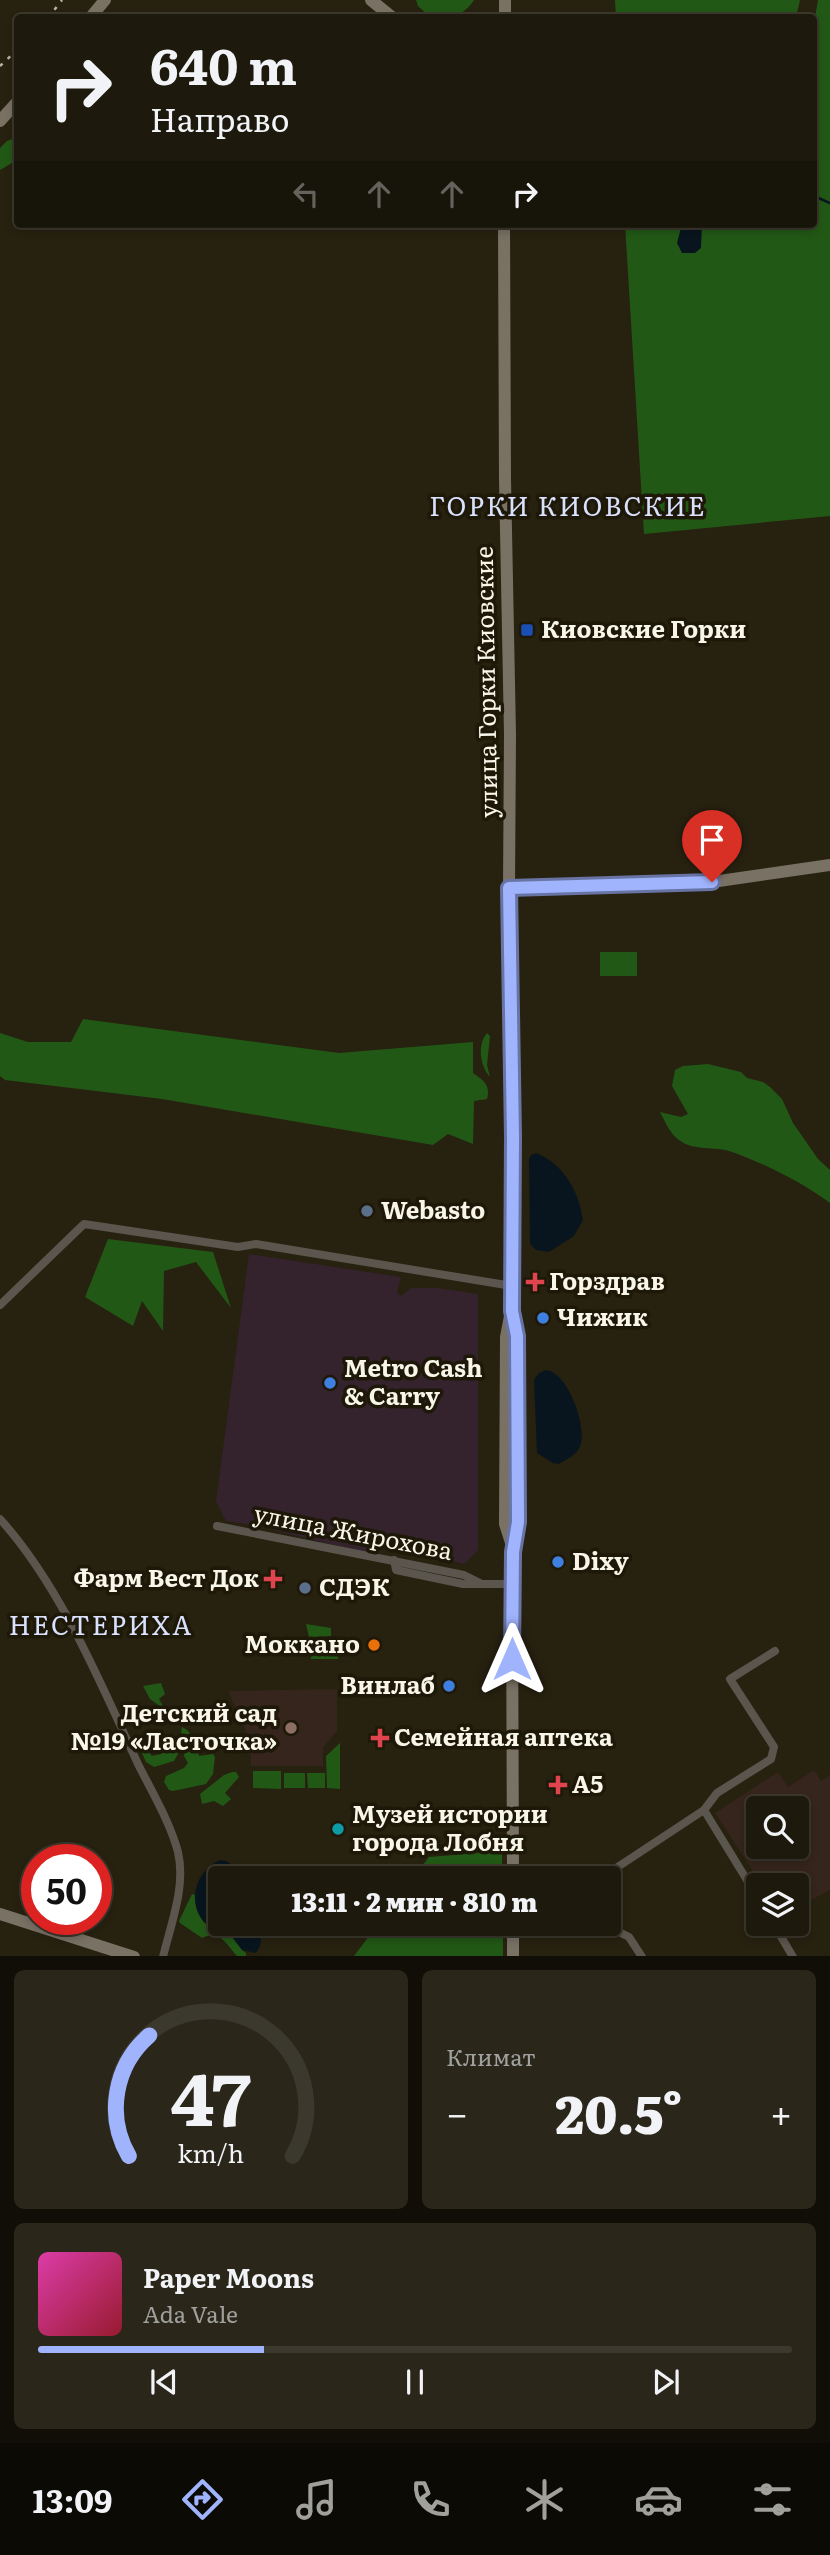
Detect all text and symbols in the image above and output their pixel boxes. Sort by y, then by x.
text: 640 m [150,27,297,100]
icon: right [35,42,126,133]
text: Направо [150,94,290,142]
icon: left [287,175,325,213]
icon: ahead [360,175,398,213]
icon: ahead [433,175,471,213]
icon: right [506,175,544,213]
district label: ГОРКИ КИОВСКИЕ [429,485,707,524]
street label: улица Горки Киовские [465,546,504,818]
place label: Киовские Горки [541,610,746,645]
marker: Киовские Горки [519,622,535,638]
pin [682,810,742,882]
icon: arrive [693,821,731,859]
place label: Webasto [381,1191,485,1226]
marker: Webasto [359,1203,375,1219]
place label: Горздрав [549,1262,665,1297]
marker: Горздрав [527,1274,543,1290]
place label: Чижик [557,1298,648,1333]
marker: Чижик [535,1310,551,1326]
place label: Metro Cash & Carry [344,1349,483,1412]
marker: Metro Cash & Carry [322,1375,338,1391]
street label: улица Жирохова [251,1494,456,1567]
place label: Dixy [572,1542,629,1577]
marker: Dixy [550,1554,566,1570]
place label: Фарм Вест Док [73,1559,259,1594]
place label: СДЭК [319,1568,390,1603]
marker: Фарм Вест Док [265,1571,281,1587]
marker: СДЭК [297,1580,313,1596]
district label: НЕСТЕРИХА [9,1604,193,1643]
position arrow [475,1622,549,1696]
place label: Моккано [244,1625,360,1660]
marker: Моккано [366,1637,382,1653]
place label: Винлаб [340,1666,435,1701]
marker: Винлаб [441,1678,457,1694]
place label: Детский сад №19 «Ласточка» [71,1694,277,1757]
place label: Семейная аптека [394,1718,613,1753]
marker: Детский сад №19 «Ласточка» [283,1720,299,1736]
marker: Семейная аптека [372,1730,388,1746]
place label: А5 [572,1765,603,1800]
marker: А5 [550,1777,566,1793]
place label: Музей истории города Лобня [352,1795,548,1858]
map controls [746,1796,809,1936]
button: search [746,1796,809,1859]
marker: Музей истории города Лобня [330,1821,346,1837]
speed limit sign: 50 [21,1844,112,1935]
button: layers [746,1873,809,1936]
text: 13:11 · 2 мин · 810 m [291,1881,538,1920]
text: Климат [446,2039,536,2073]
text: 47 [171,2040,252,2148]
text: 20.5° [555,2073,683,2150]
text: − [446,2083,468,2140]
text: + [770,2083,792,2140]
text: km/h [178,2133,244,2170]
text: Paper Moons [143,2257,314,2296]
text: Ada Vale [143,2296,238,2330]
icon: previous [145,2363,183,2401]
icon: pause [396,2363,434,2401]
icon: next [647,2363,685,2401]
text: 13:09 [33,2475,112,2523]
icon: directions [178,2475,227,2524]
icon: music [292,2475,341,2524]
icon: phone [406,2475,455,2524]
icon: climate [520,2475,569,2524]
icon: car [634,2475,683,2524]
icon: filters [748,2475,797,2524]

